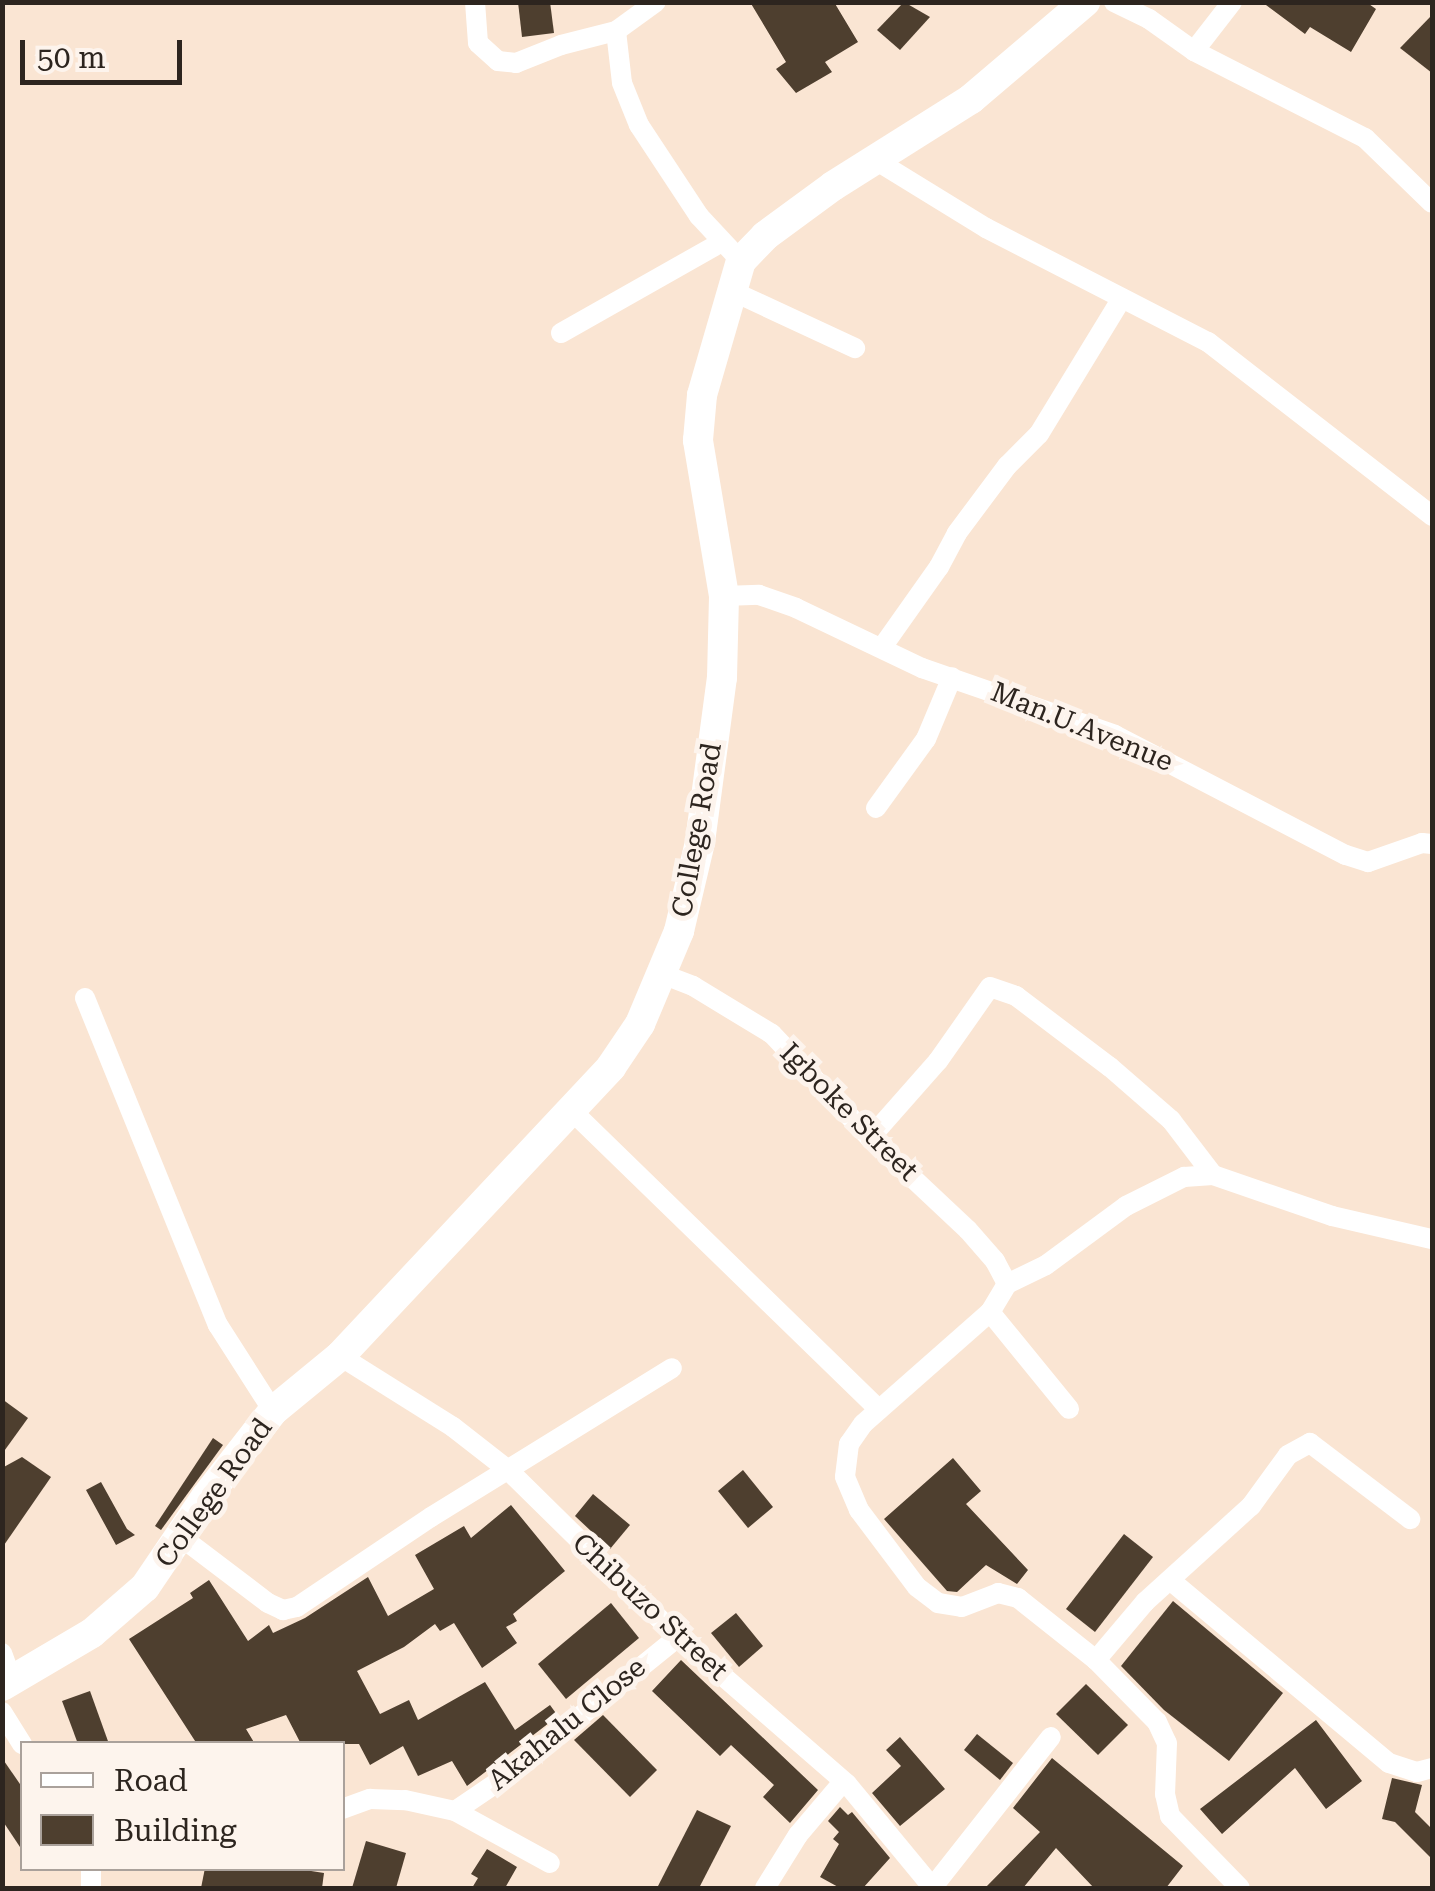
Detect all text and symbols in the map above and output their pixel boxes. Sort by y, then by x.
scale bar [25,20,188,82]
text: 50 m [37,40,106,75]
street label: Man.U.Avenue [986,675,1178,779]
street label: College Road [665,740,729,920]
street label: Igboke Street [773,1036,925,1188]
street label: College Road [149,1412,279,1574]
street label: Chibuzo Street [565,1526,735,1688]
street label: Akahalu Close [481,1650,653,1798]
legend [20,1741,345,1871]
text: Road [114,1763,188,1798]
text: Building [114,1813,237,1848]

